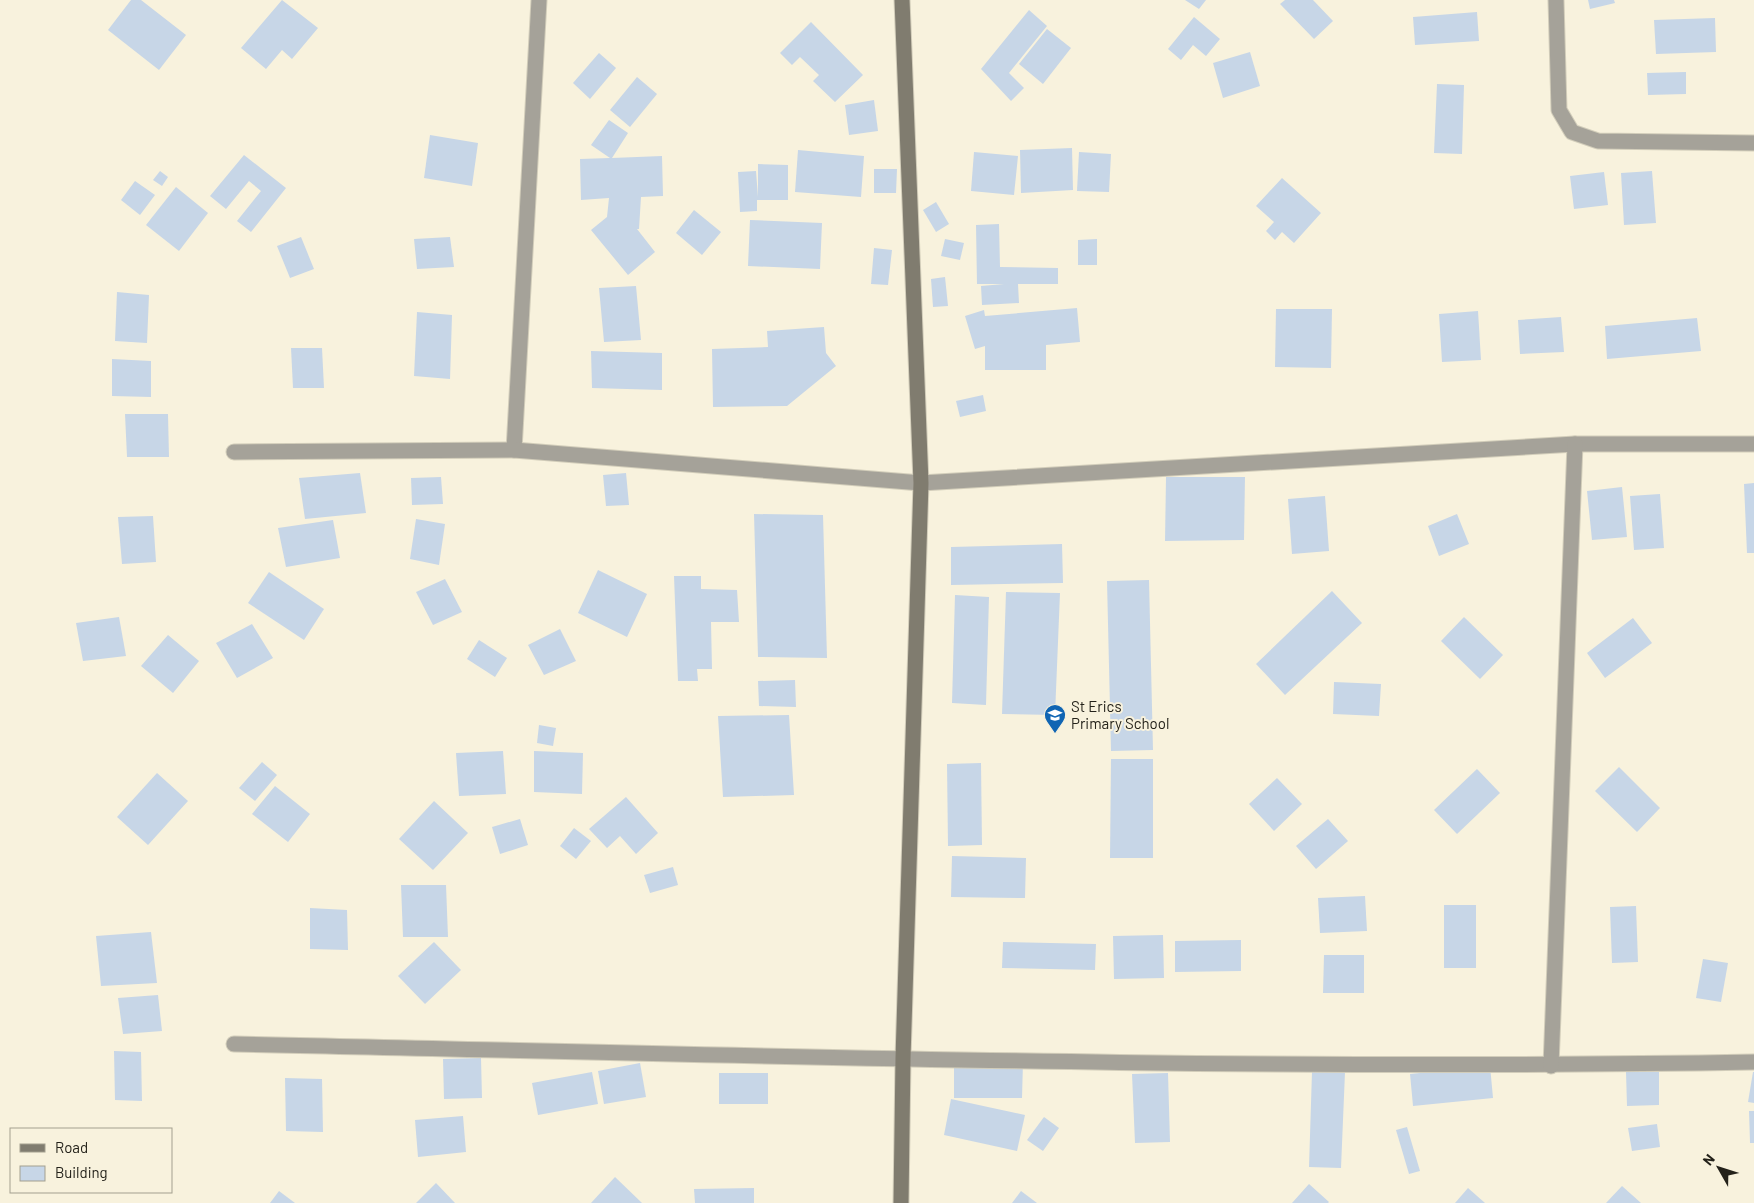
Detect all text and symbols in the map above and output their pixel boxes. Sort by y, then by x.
place label: St Erics Primary School [1071,697,1169,732]
school or university icon: St Erics Primary School [1043,703,1067,734]
legend [10,1128,172,1193]
text: Road [55,1138,88,1156]
north arrow [1694,1143,1744,1193]
text: N [1699,1151,1718,1168]
text: Building [55,1163,108,1181]

